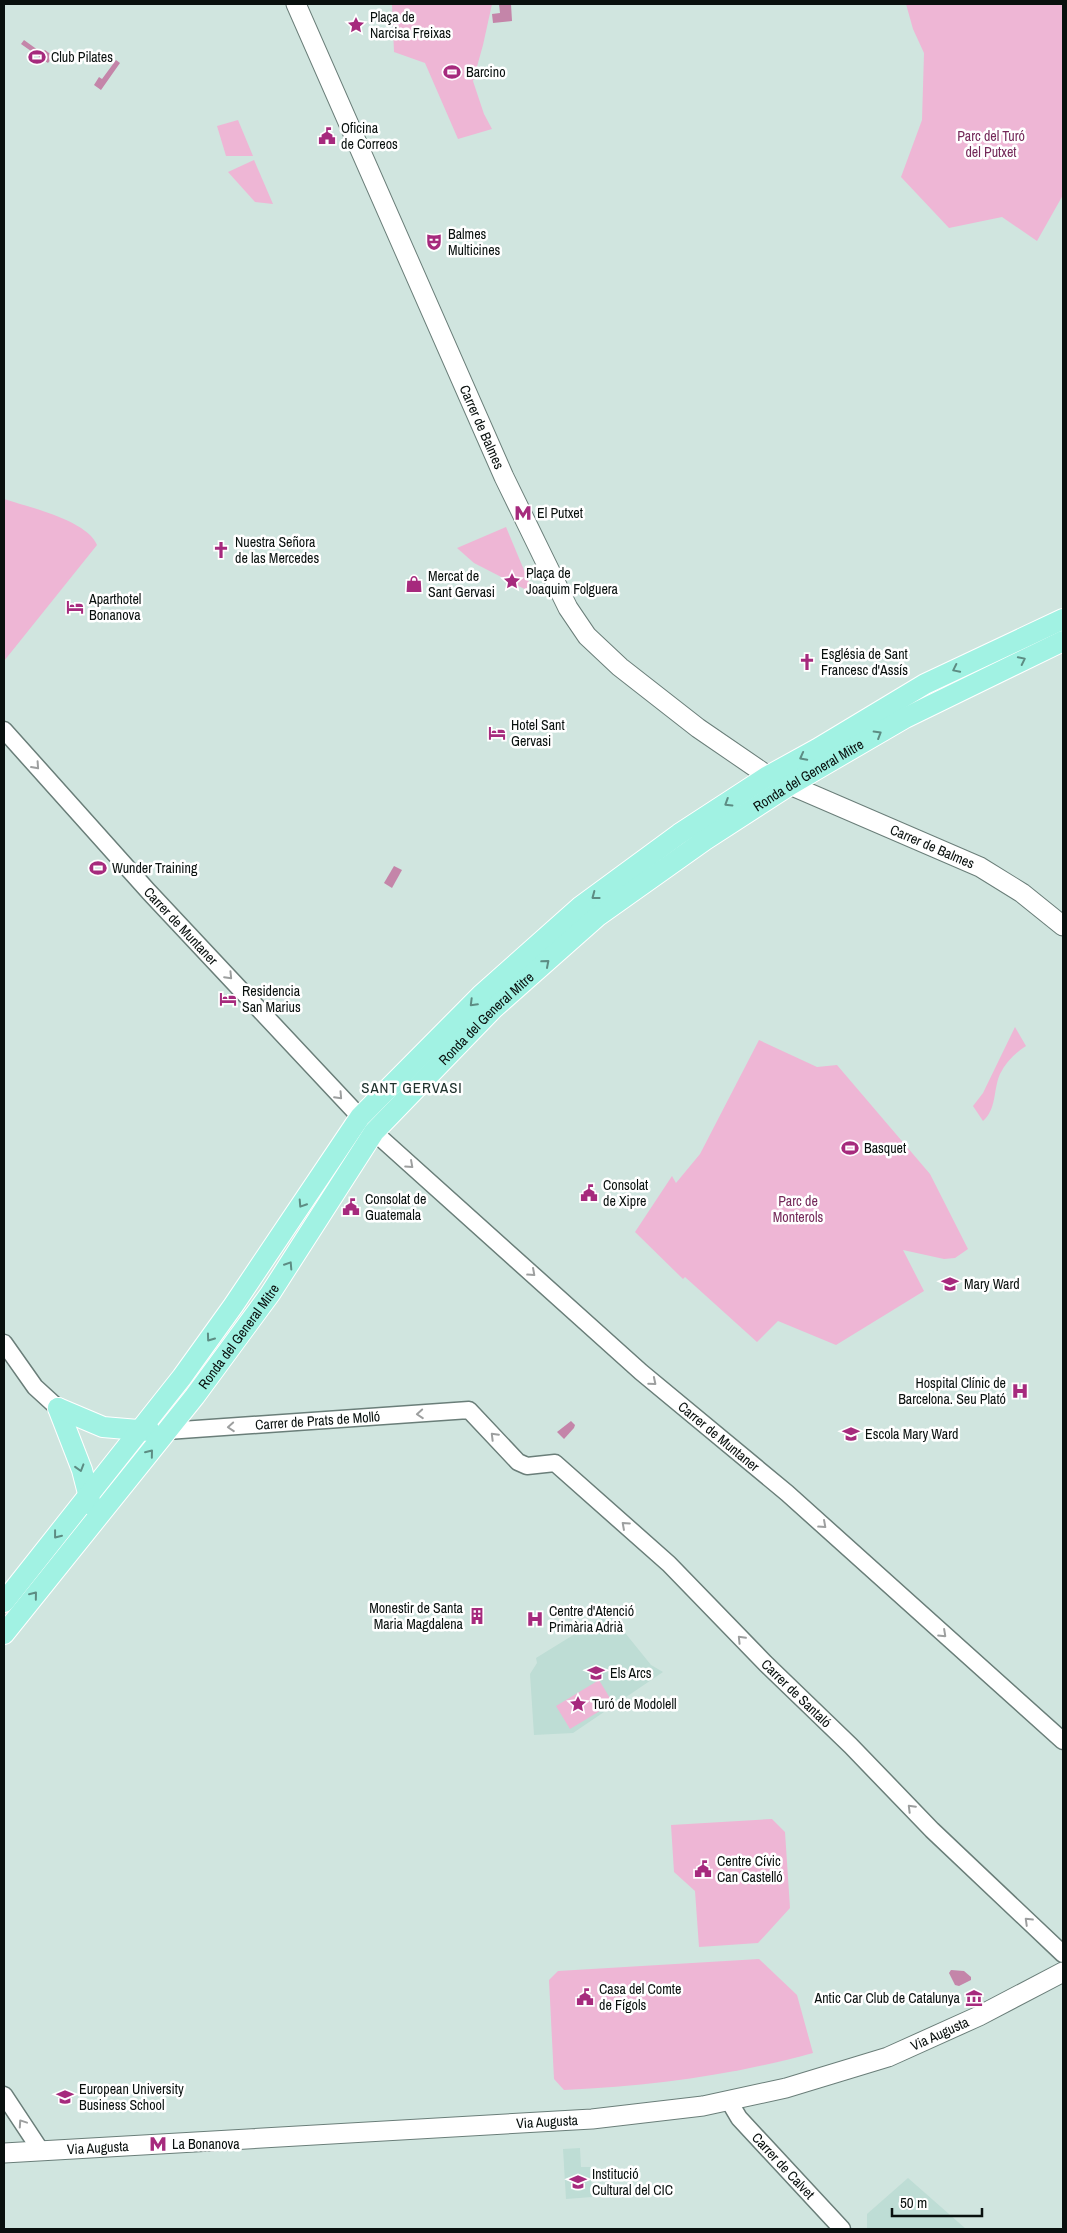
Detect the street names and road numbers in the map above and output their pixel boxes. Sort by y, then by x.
street label: Carrer de Balmes [456,382,508,472]
street label: Ronda del General Mitre [750,735,867,815]
street label: Carrer de Balmes [887,820,977,873]
street label: Carrer de Muntaner [140,883,222,969]
street label: Ronda del General Mitre [435,968,538,1069]
street label: Ronda del General Mitre [194,1281,283,1393]
street label: Carrer de Muntaner [674,1398,763,1475]
street label: Carrer de Prats de Molló [255,1407,381,1434]
street label: Carrer de Santaló [757,1655,835,1731]
street label: Via Augusta [908,2013,972,2055]
street label: Via Augusta [516,2111,579,2132]
street label: Carrer de Calvet [748,2129,819,2203]
street label: Via Augusta [66,2137,130,2158]

